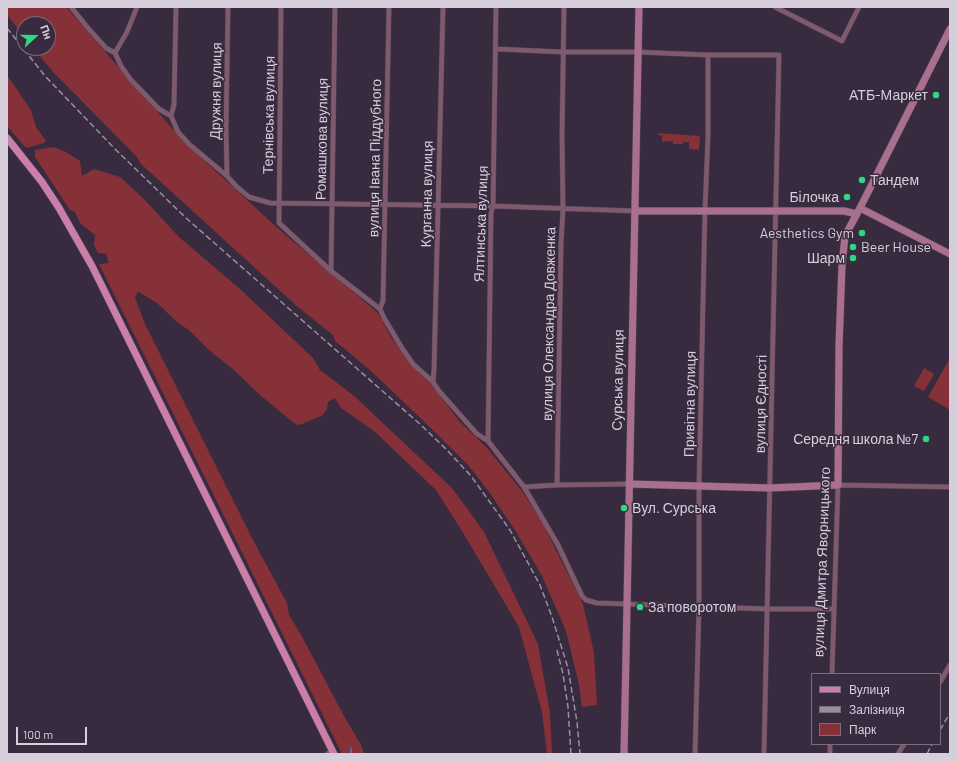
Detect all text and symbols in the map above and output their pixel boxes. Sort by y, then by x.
north arrow [16,16,56,56]
text: Пн [38,23,55,41]
street label: Дружня вулиця [207,42,225,140]
street label: Тернівська вулиця [260,56,278,174]
street label: Ромашкова вулиця [313,78,331,200]
street label: вулиця Івана Піддубного [365,79,385,237]
place label: АТБ-Маркет [849,87,928,103]
marker: АТБ-Маркет [931,90,941,100]
street label: Курганна вулиця [418,140,436,248]
street label: Ялтинська вулиця [471,165,491,283]
place label: Тандем [870,172,919,188]
marker: Тандем [857,175,867,185]
place label: Білочка [789,189,839,205]
marker: Білочка [842,192,852,202]
place label: Aesthetics Gym [760,225,854,241]
street label: вулиця Олександра Довженка [539,227,559,421]
marker: Aesthetics Gym [857,228,867,238]
place label: Beer House [861,239,931,255]
marker: Beer House [848,242,858,252]
place label: Шарм [807,250,845,266]
marker: Шарм [848,253,858,263]
street label: Сурська вулиця [609,329,627,431]
street label: Привітна вулиця [681,351,699,457]
street label: вулиця Єдності [752,355,770,453]
place label: Середня школа №7 [793,431,918,447]
marker: Середня школа №7 [921,434,931,444]
street label: вулиця Дмитра Яворницького [810,467,834,657]
place label: Вул. Сурська [632,500,716,516]
marker: Вул. Сурська [619,503,629,513]
place label: За поворотом [648,599,736,615]
marker: За поворотом [635,602,645,612]
legend [811,673,941,745]
text: Вулиця [849,682,890,696]
text: Залізниця [849,702,905,716]
scale bar [18,719,89,745]
text: Парк [849,722,876,736]
text: 100 m [23,727,53,741]

